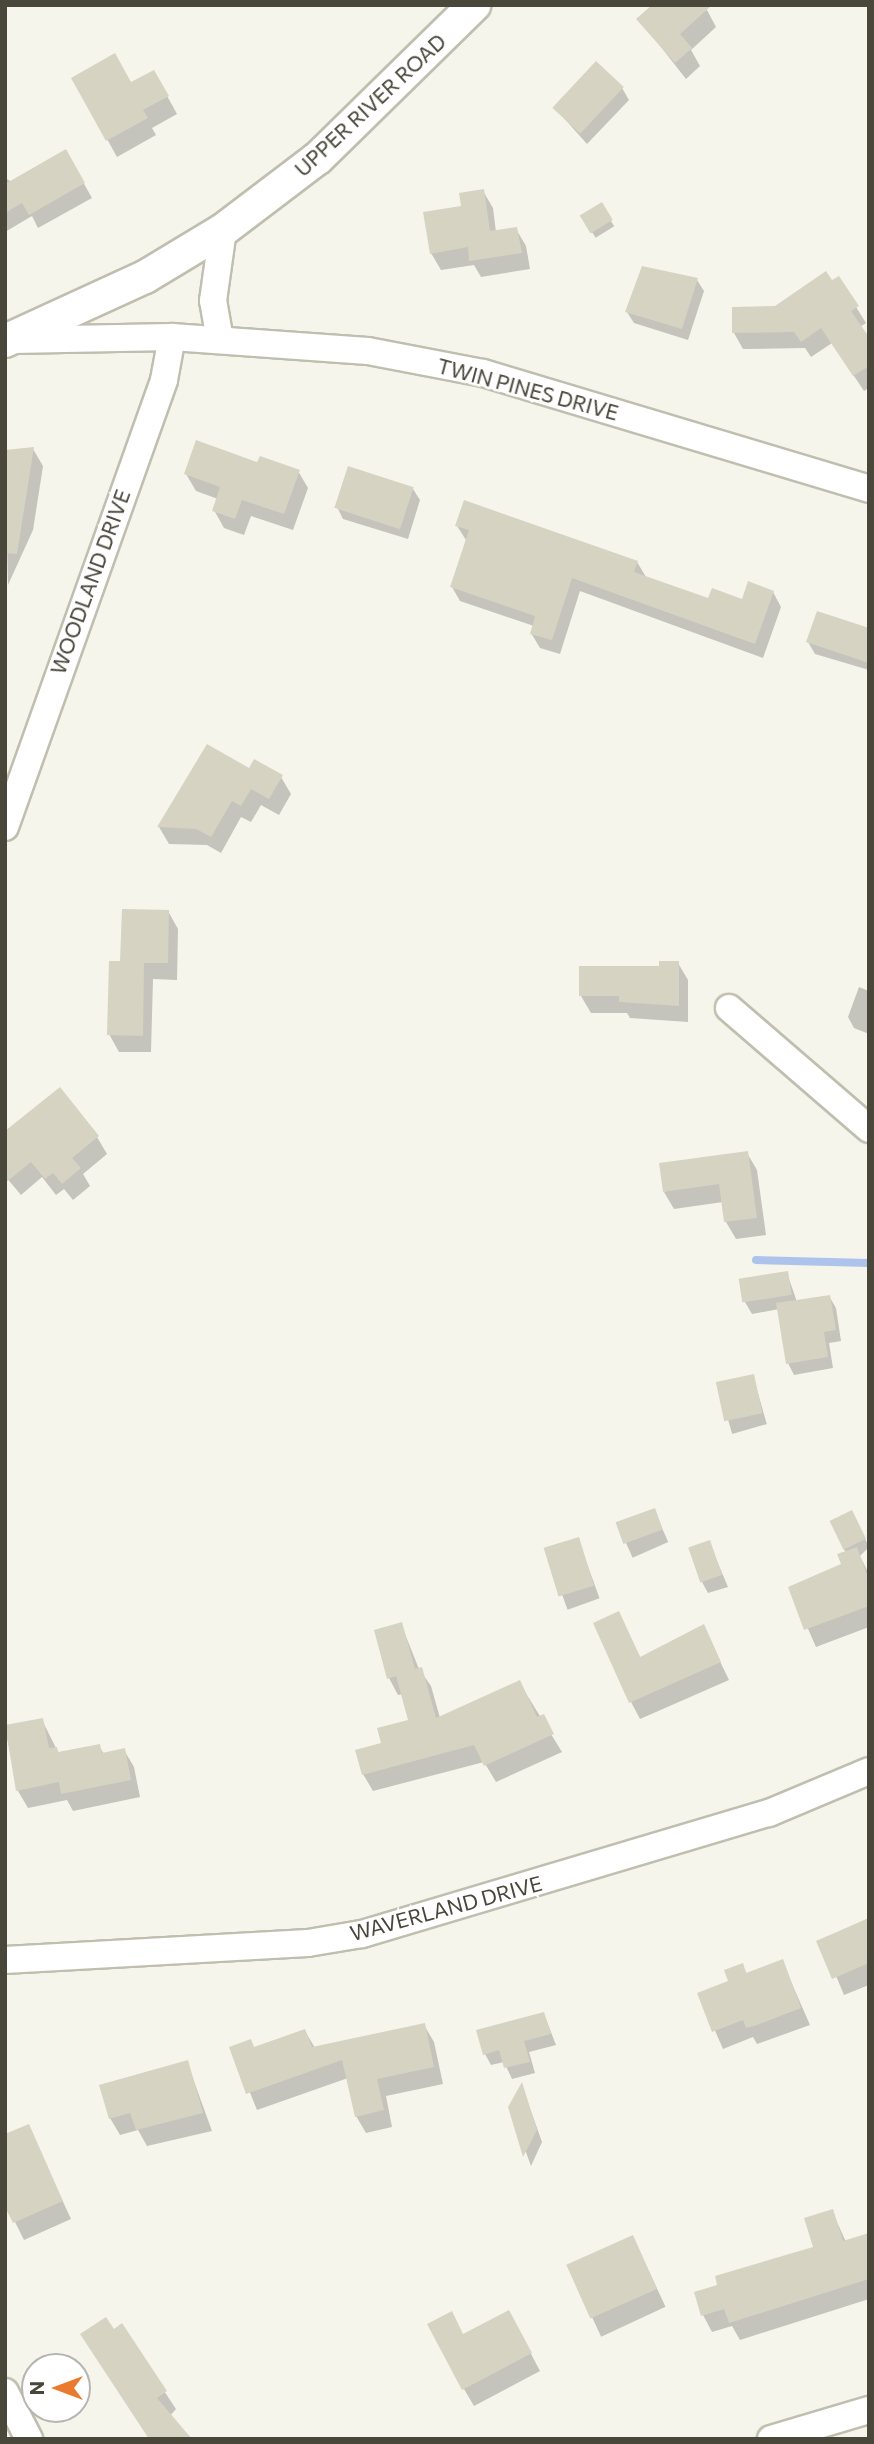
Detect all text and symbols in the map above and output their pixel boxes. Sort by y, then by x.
street label: UPPER RIVER ROAD [289,28,451,182]
street label: TWIN PINES DRIVE [435,353,621,425]
street label: WOODLAND DRIVE [45,486,135,678]
street label: WAVERLAND DRIVE [347,1870,545,1946]
north arrow [21,2353,91,2423]
text: N [25,2381,48,2395]

